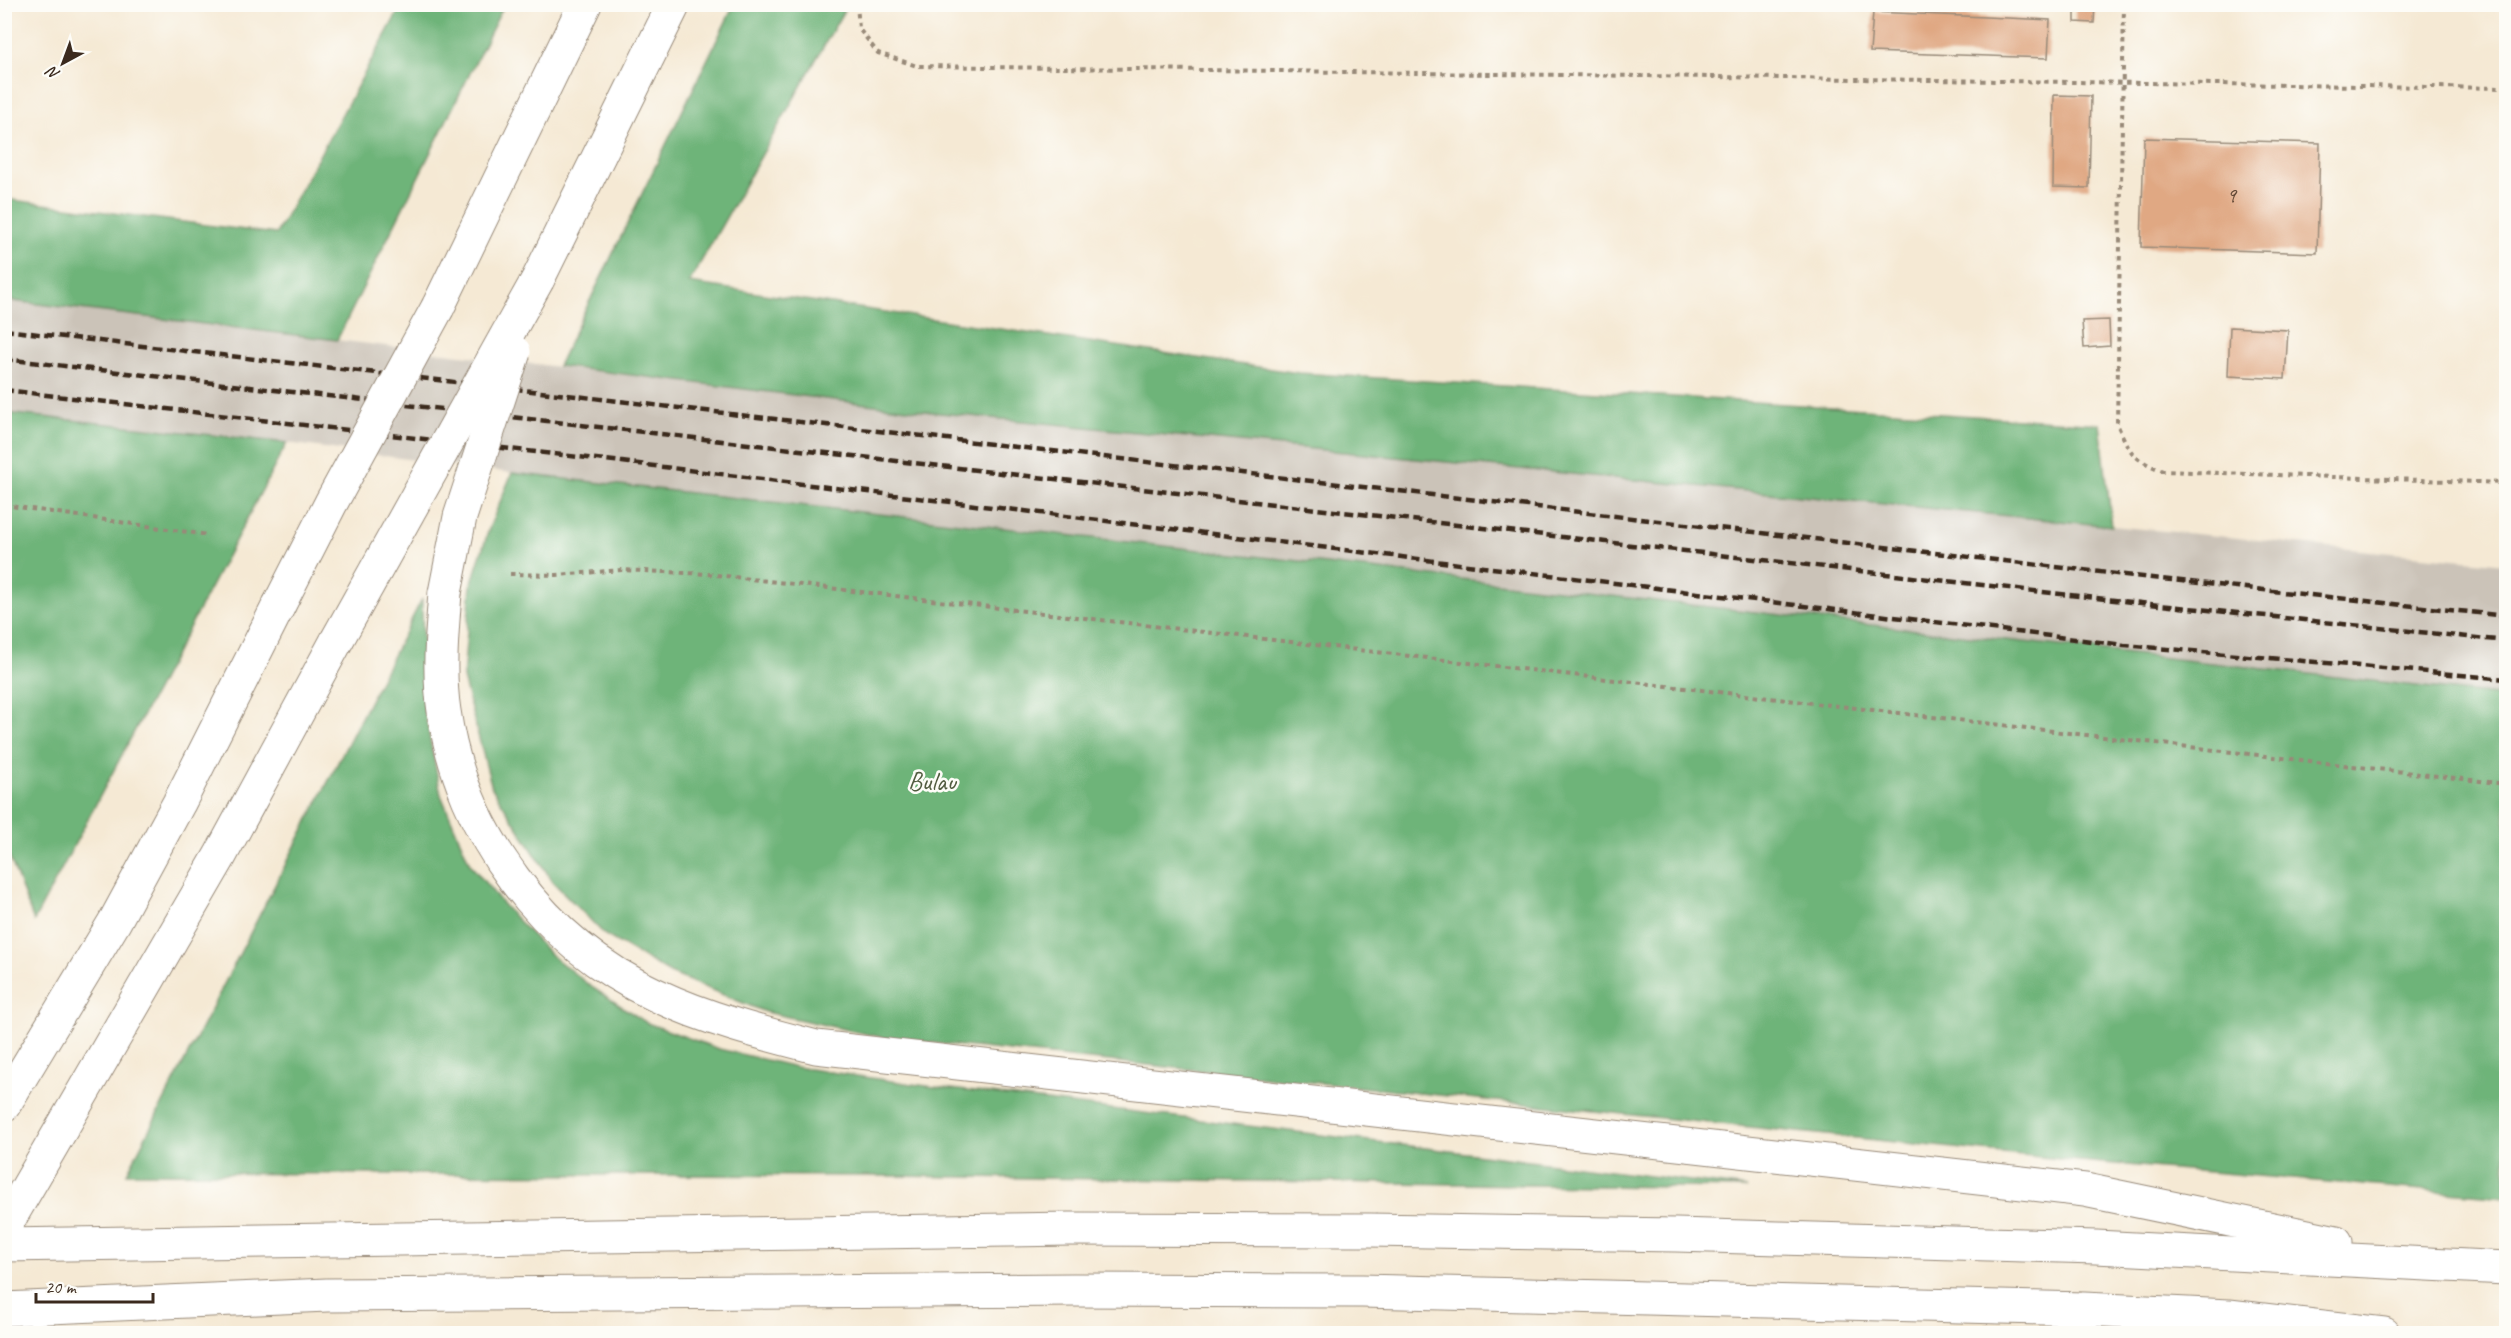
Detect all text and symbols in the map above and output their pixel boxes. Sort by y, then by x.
north arrow [33,33,93,93]
text: N [41,61,64,84]
house number: 9 [2226,181,2238,209]
park label: Bulau [908,765,957,798]
scale bar [36,1266,153,1304]
text: 20 m [45,1276,78,1298]

